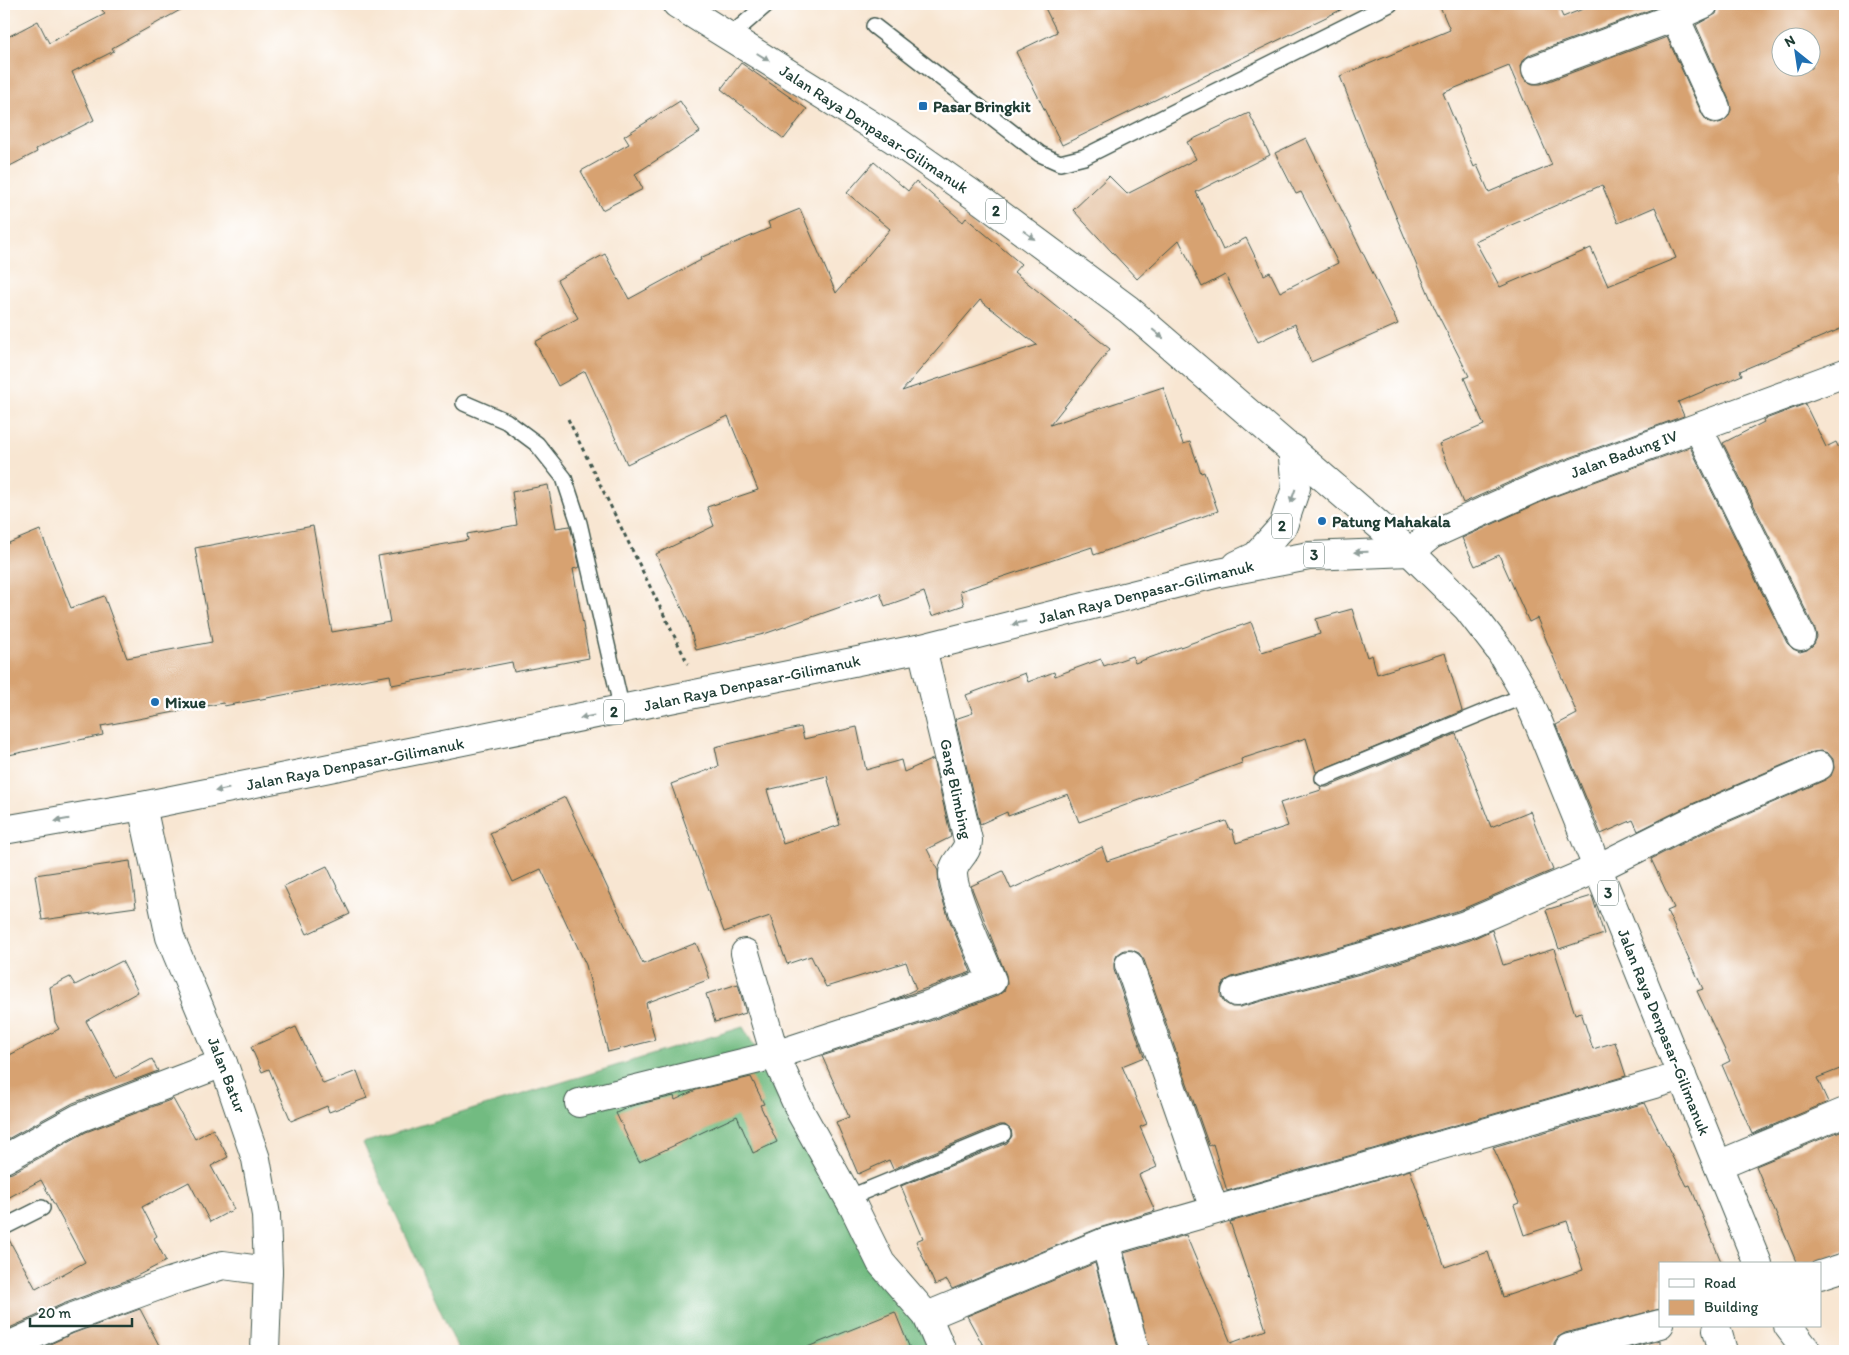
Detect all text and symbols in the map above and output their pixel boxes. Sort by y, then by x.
north arrow [1772,28,1822,78]
text: N [1781,31,1798,51]
one-way arrow [757,52,770,62]
street label: Jalan Raya Denpasar-Gilimanuk [776,61,972,197]
place label: Pasar Bringkit [933,97,1031,117]
marker: Pasar Bringkit [917,100,929,112]
road number: 2 [986,198,1006,224]
one-way arrow [1022,230,1035,241]
one-way arrow [1151,329,1164,340]
street label: Jalan Badung IV [1568,426,1681,482]
one-way arrow [1289,489,1296,504]
place label: Patung Mahakala [1332,512,1451,532]
road number: 2 [1272,514,1292,538]
marker: Patung Mahakala [1316,515,1328,527]
road number: 3 [1304,542,1324,568]
one-way arrow [1353,548,1369,556]
street label: Jalan Raya Denpasar-Gilimanuk [1036,556,1256,628]
one-way arrow [1012,619,1027,627]
street label: Jalan Raya Denpasar-Gilimanuk [642,651,862,715]
place label: Mixue [165,693,206,712]
marker: Mixue [149,696,161,708]
road number: 2 [604,700,624,724]
one-way arrow [579,714,595,722]
street label: Jalan Raya Denpasar-Gilimanuk [245,734,465,794]
street label: Gang Blimbing [936,737,976,842]
one-way arrow [213,787,229,795]
one-way arrow [54,816,70,824]
road number: 3 [1598,880,1618,906]
street label: Jalan Raya Denpasar-Gilimanuk [1614,926,1714,1138]
street label: Jalan Batur [204,1034,250,1116]
legend [1659,1262,1822,1328]
text: Road [1704,1274,1737,1292]
scale bar [30,1295,132,1327]
text: Building [1704,1298,1758,1316]
text: 20 m [38,1304,72,1322]

